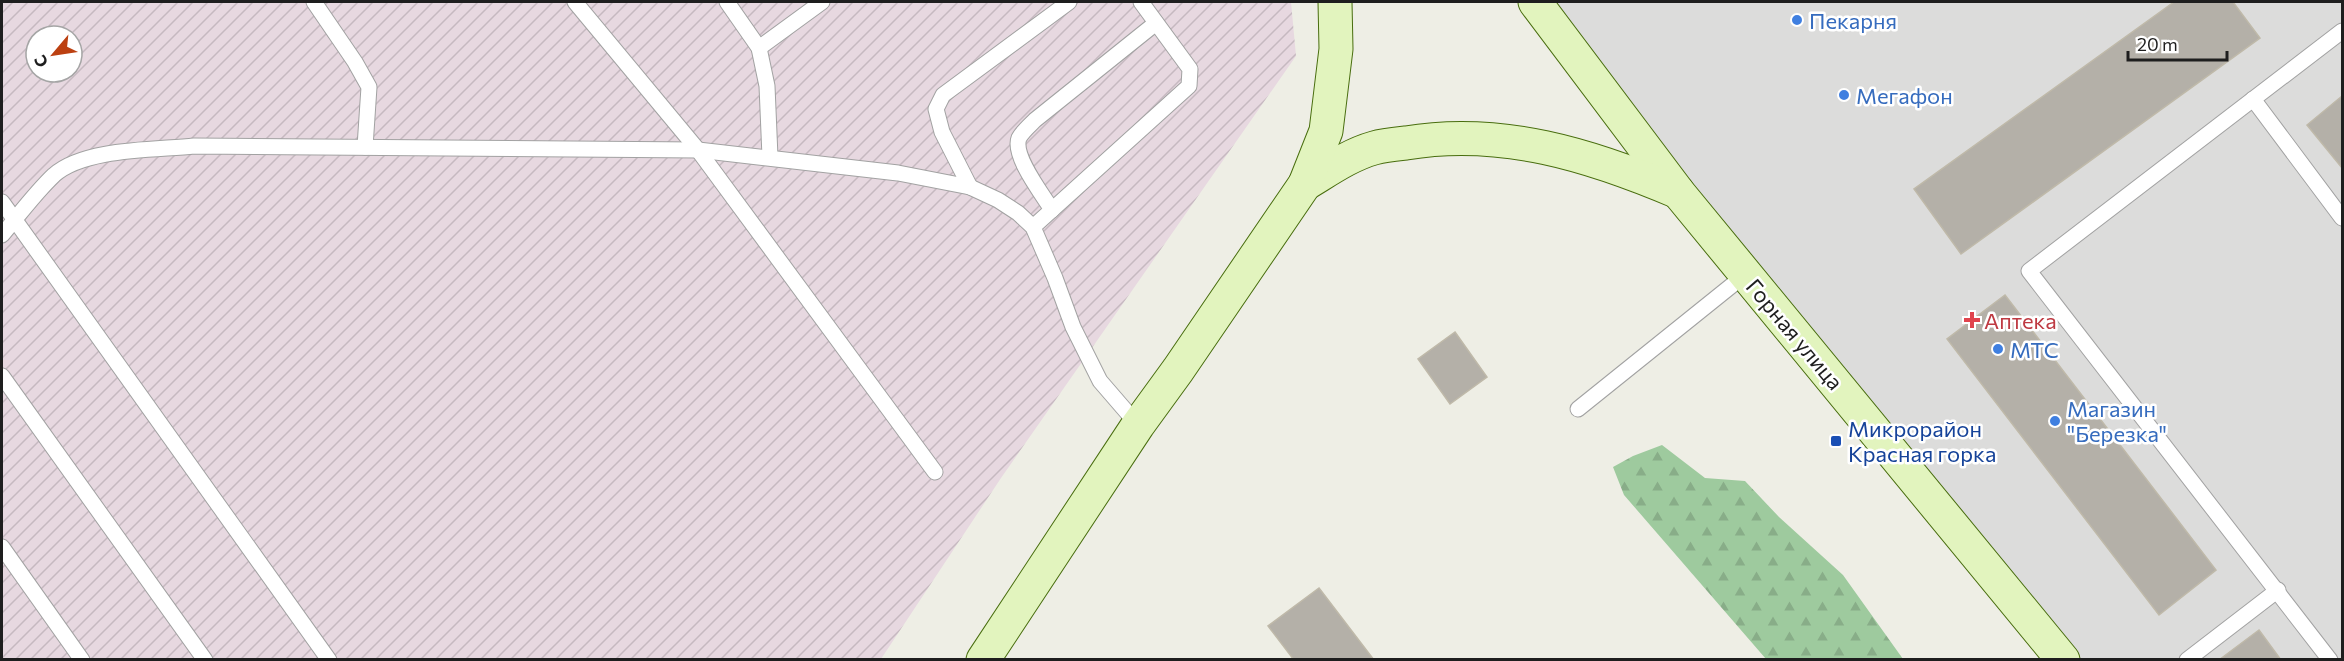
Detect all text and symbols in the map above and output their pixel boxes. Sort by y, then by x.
place label: Пекарня [1809,7,1897,34]
marker: Пекарня [1790,13,1804,27]
north arrow [24,24,84,84]
scale bar [2128,24,2227,62]
text: 20 m [2137,33,2178,55]
text: С [29,52,51,71]
place label: Мегафон [1856,82,1953,109]
marker: Мегафон [1837,88,1851,102]
street label: Горная улица [1741,273,1849,395]
place label: Аптека [1984,307,2057,334]
marker: Аптека [1965,313,1979,327]
place label: МТС [2010,336,2059,363]
marker: МТС [1991,342,2005,356]
place label: Магазин "Березка" [2067,395,2167,447]
marker: Магазин "Березка" [2048,414,2062,428]
place label: Микрорайон Красная горка [1848,415,1996,467]
marker: Микрорайон Красная горка [1829,434,1843,448]

